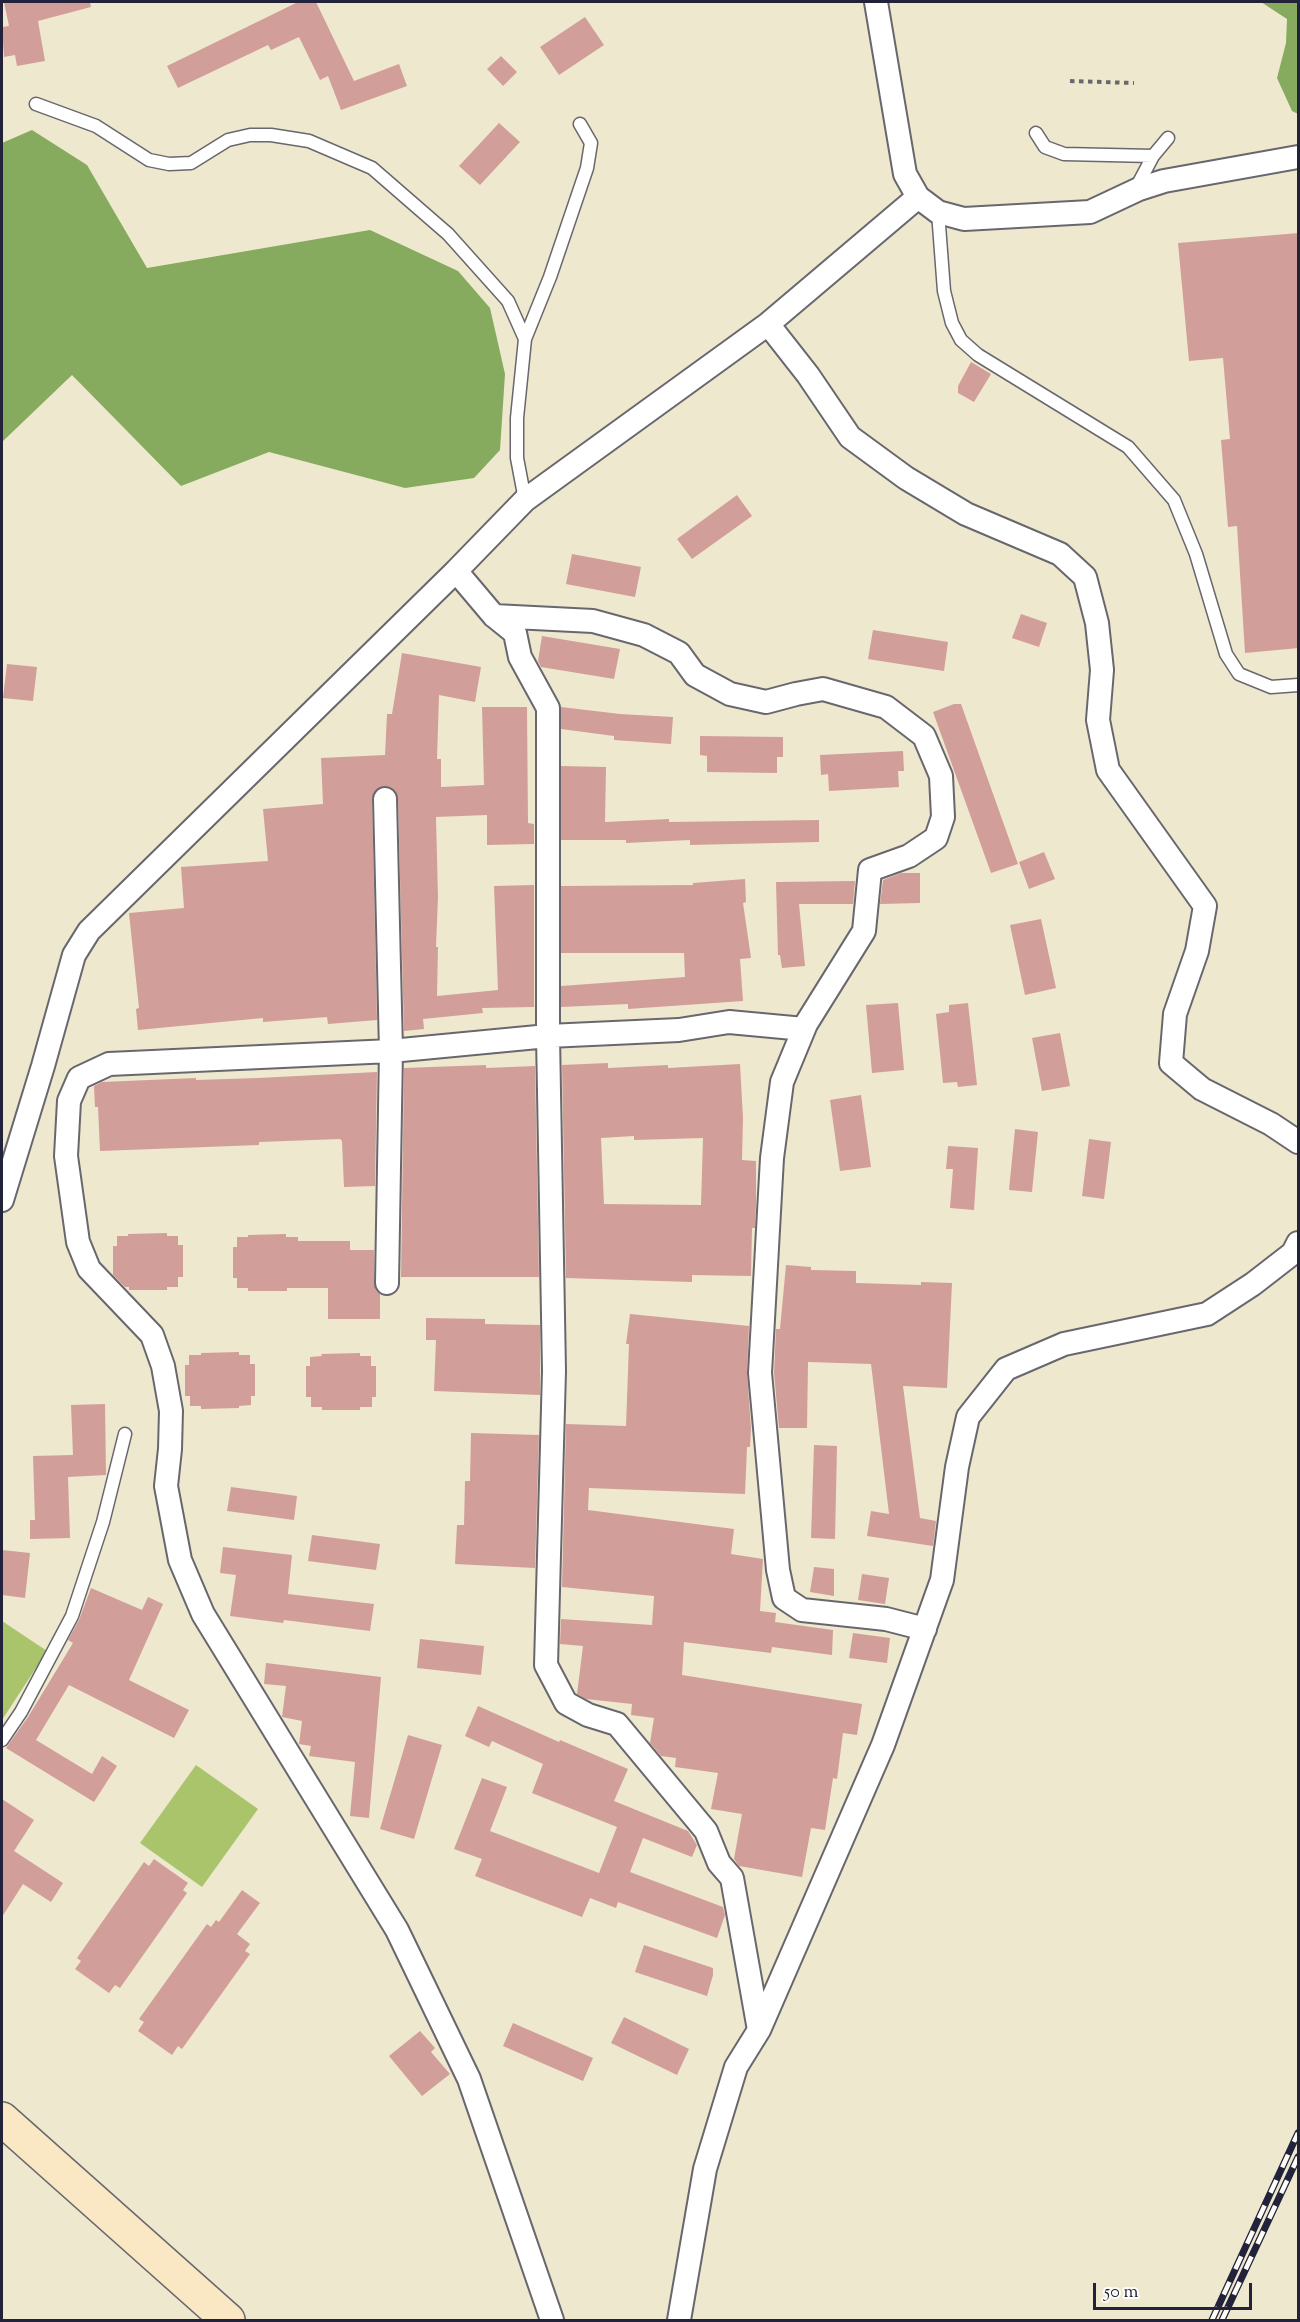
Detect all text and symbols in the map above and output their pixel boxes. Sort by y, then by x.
scale bar [1096,2271,1255,2309]
text: 50 m [1104,2280,1138,2306]

